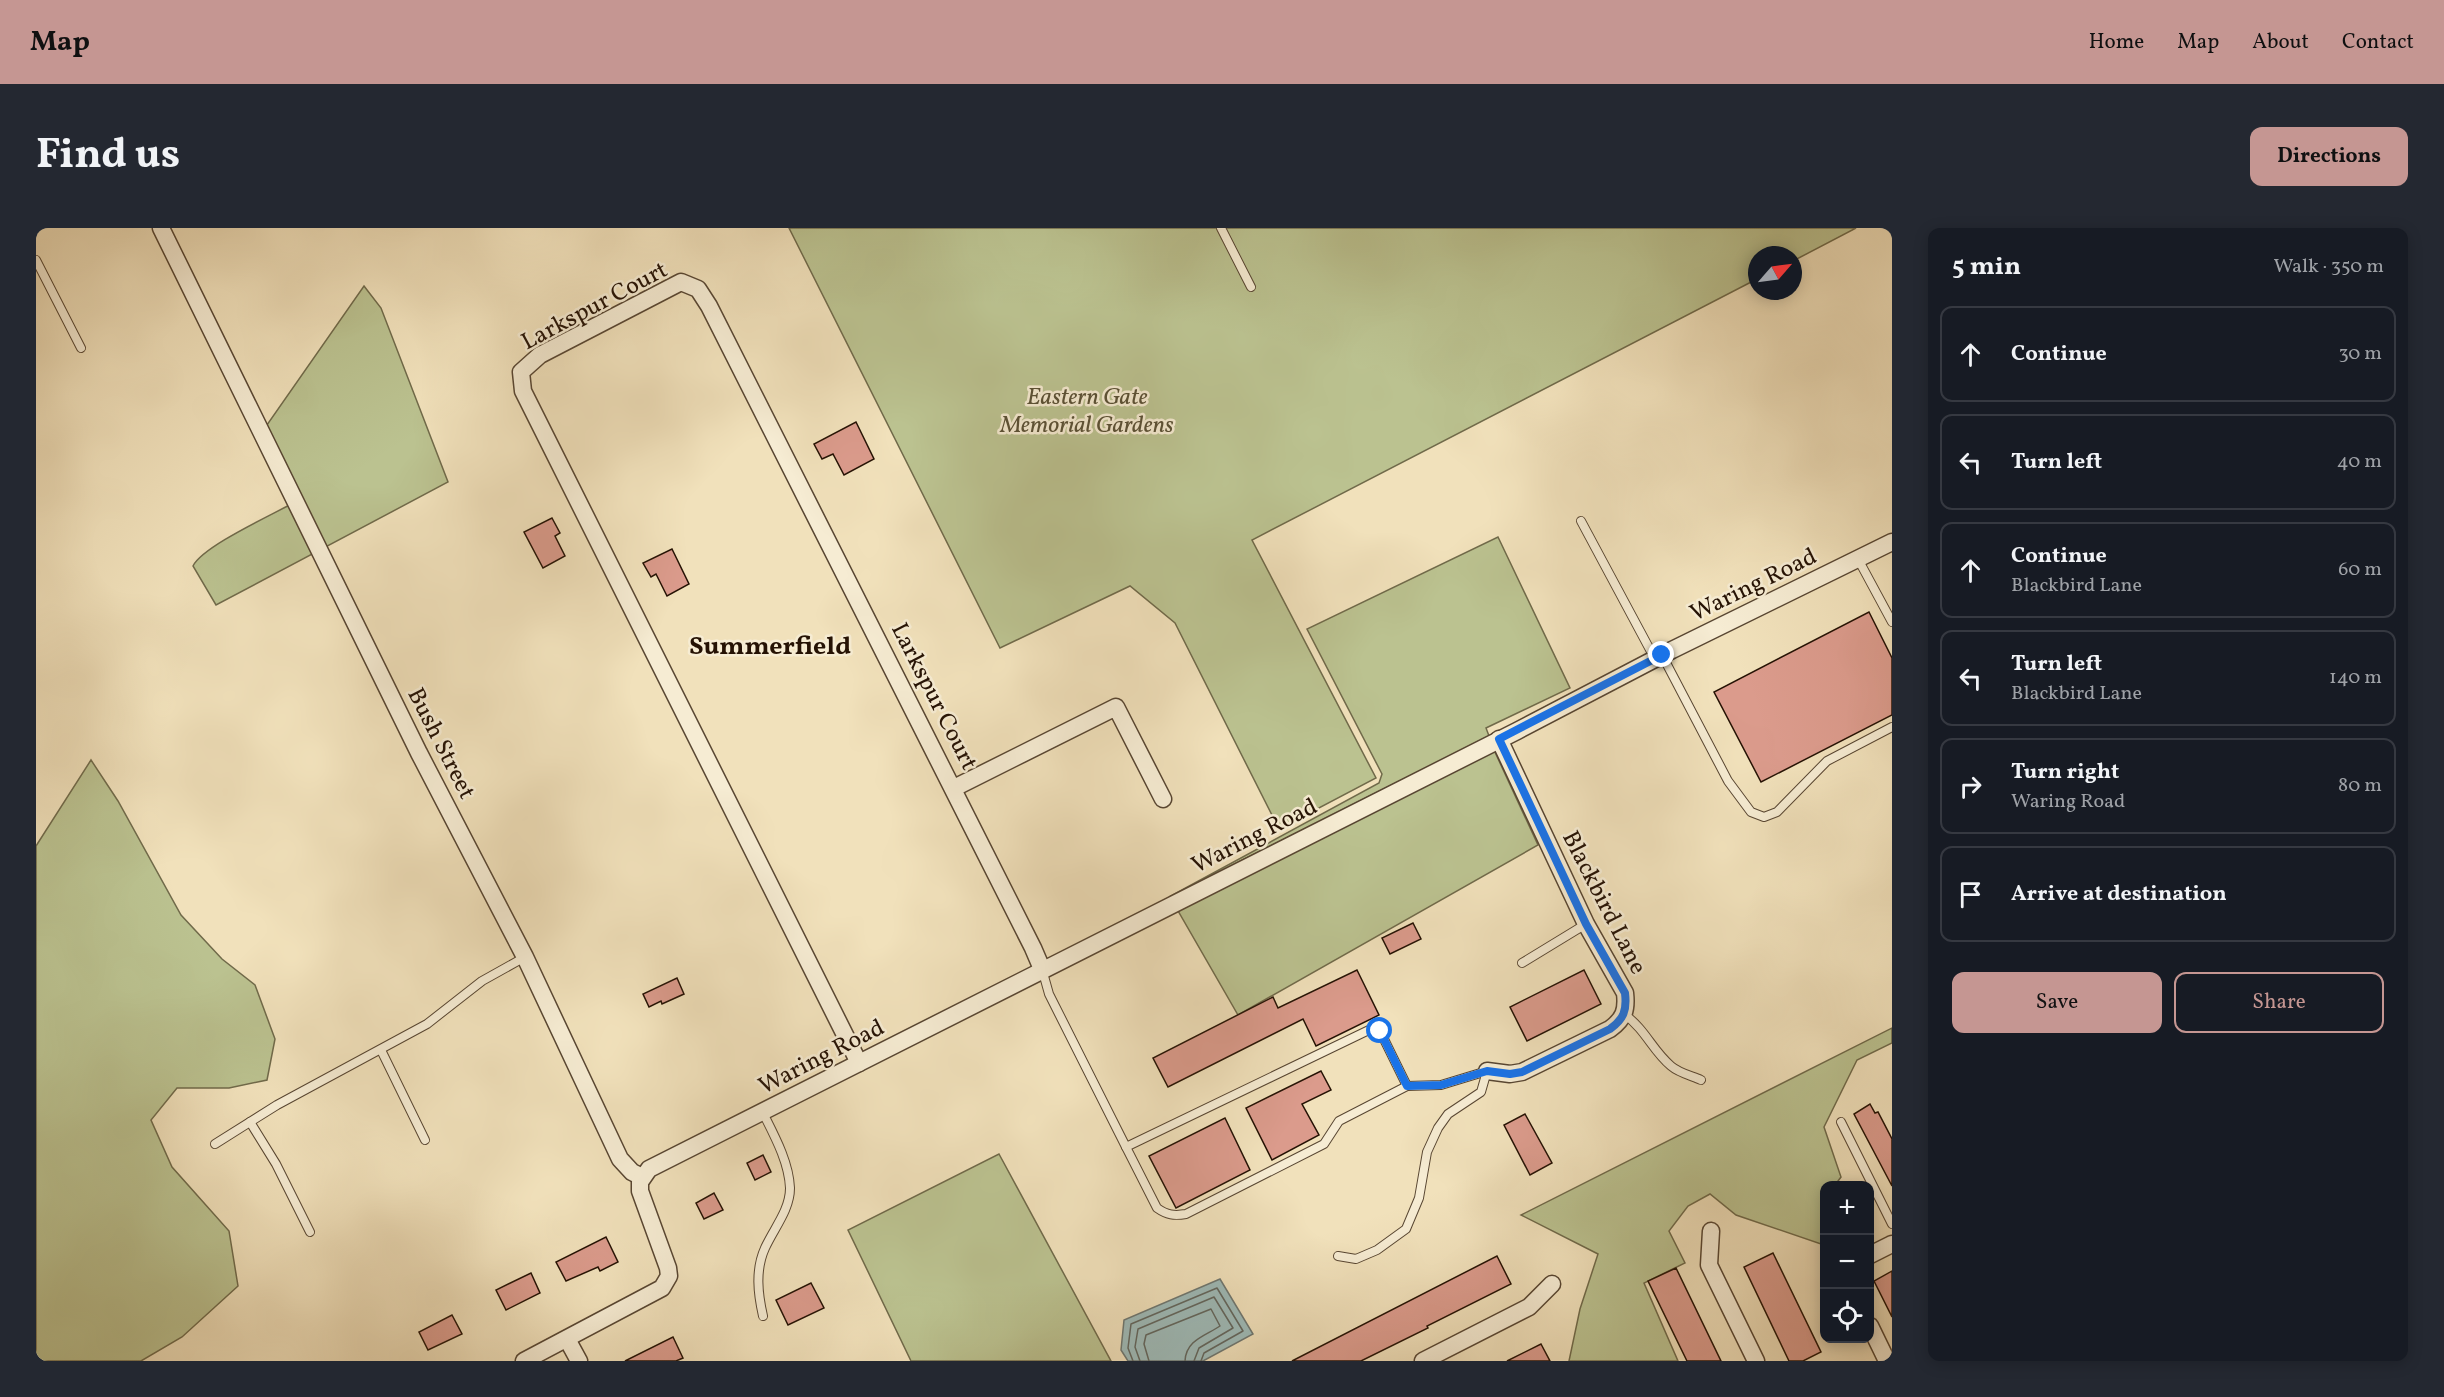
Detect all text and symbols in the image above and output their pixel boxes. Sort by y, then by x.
text: Map [30,23,90,62]
text: Home [2089,28,2144,57]
text: Map [2177,28,2219,57]
text: About [2252,28,2309,57]
text: Contact [2342,28,2414,57]
text: Find us [36,127,180,186]
button: Directions [2250,127,2408,186]
north arrow [1748,246,1802,300]
text: 5 min [1952,249,2021,285]
text: Walk · 350 m [2273,253,2384,281]
street label: Larkspur Court [516,254,674,360]
icon: ahead [1954,338,1987,371]
text: Continue [2011,339,2107,370]
text: 30 m [2338,340,2382,368]
park label: Eastern Gate Memorial Gardens [999,381,1174,443]
icon: left [1954,446,1987,479]
text: Turn left [2011,447,2102,478]
text: 40 m [2337,448,2382,476]
street label: Waring Road [1685,540,1823,631]
text: Continue [2011,541,2107,572]
icon: ahead [1954,554,1987,587]
text: 60 m [2338,556,2382,584]
text: Blackbird Lane [2011,572,2142,600]
street label: Larkspur Court [881,617,985,777]
district label: Summerfield [689,629,851,665]
route end [1648,641,1674,667]
text: Turn left [2011,649,2102,680]
icon: left [1954,662,1987,695]
text: 140 m [2329,664,2382,692]
text: Blackbird Lane [2011,680,2142,708]
street label: Bush Street [398,682,483,805]
text: Turn right [2011,757,2119,788]
icon: right [1954,770,1987,803]
text: 80 m [2338,772,2382,800]
text: Waring Road [2011,788,2125,816]
street label: Waring Road [1186,790,1324,883]
street label: Blackbird Lane [1552,825,1654,981]
icon: arrive [1954,878,1987,911]
text: Arrive at destination [2011,879,2227,910]
button: Save [1952,972,2162,1033]
button: Share [2174,972,2384,1033]
street label: Waring Road [753,1011,891,1104]
route start [1366,1017,1392,1043]
map controls [1820,1181,1874,1343]
button: + [1820,1181,1874,1235]
button: − [1820,1235,1874,1289]
button: locate [1820,1289,1874,1343]

